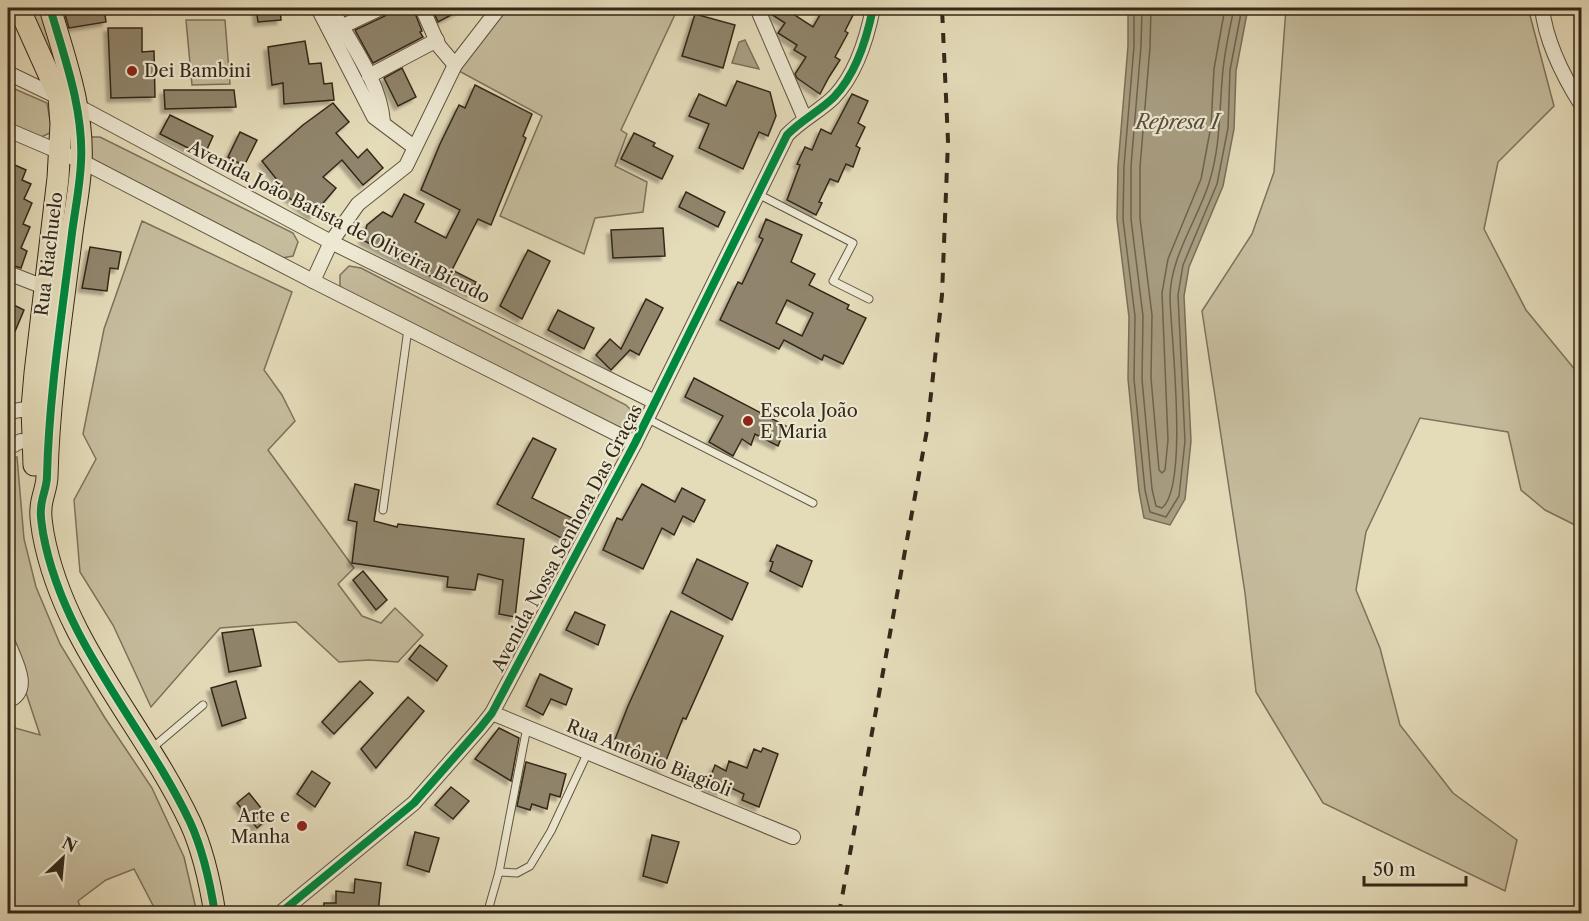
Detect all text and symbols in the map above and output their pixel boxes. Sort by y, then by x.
place label: Dei Bambini [144,60,251,82]
marker: Dei Bambini [125,64,139,78]
water label: Represa I [1134,110,1222,134]
street label: Avenida João Batista de Oliveira Bicudo [183,135,494,308]
street label: Rua Riachuelo [30,191,68,317]
place label: Escola João E Maria [760,400,858,443]
street label: Avenida Nossa Senhora Das Graças [486,401,647,676]
marker: Escola João E Maria [741,414,755,428]
street label: Rua Antônio Biagioli [563,715,735,801]
place label: Arte e Manha [230,805,291,848]
marker: Arte e Manha [295,819,309,833]
north arrow [33,828,93,888]
text: N [59,832,80,857]
scale bar [1364,849,1466,887]
text: 50 m [1373,859,1416,881]

